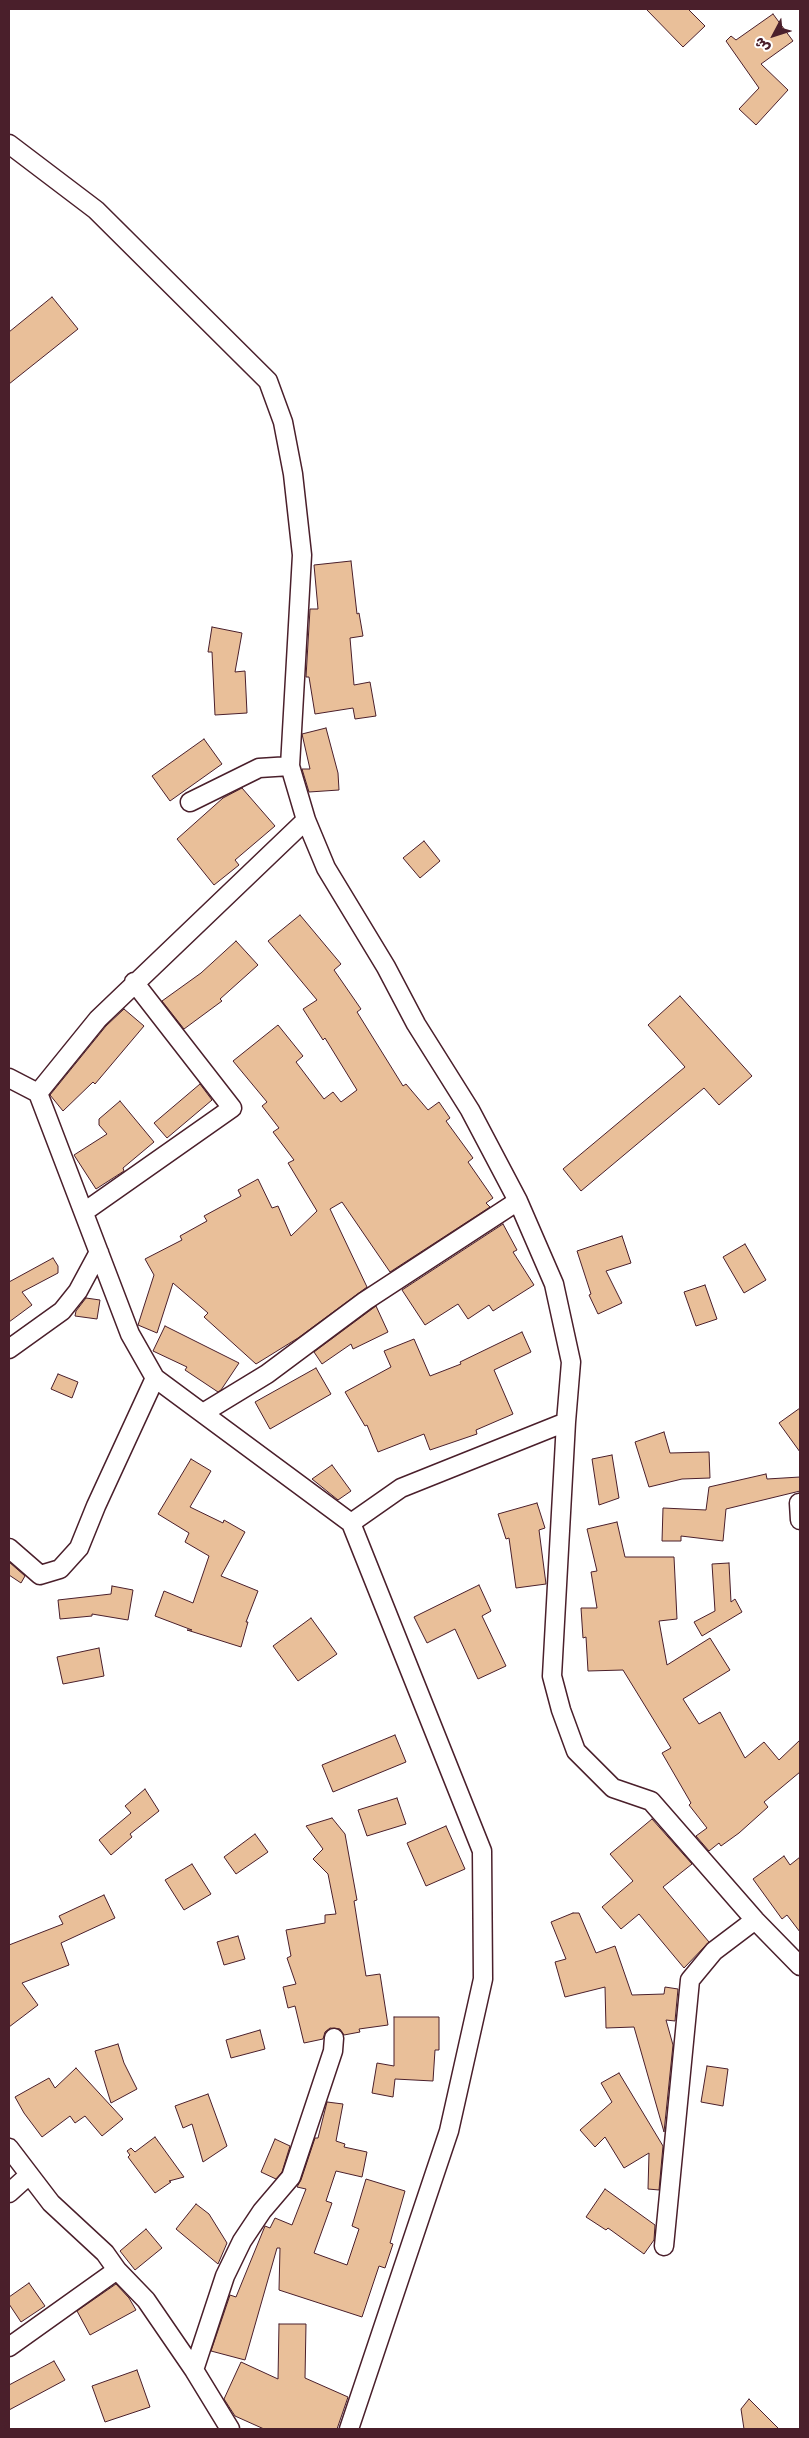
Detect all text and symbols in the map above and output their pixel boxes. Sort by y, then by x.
north arrow [749,10,799,60]
text: ش [751,34,774,56]

